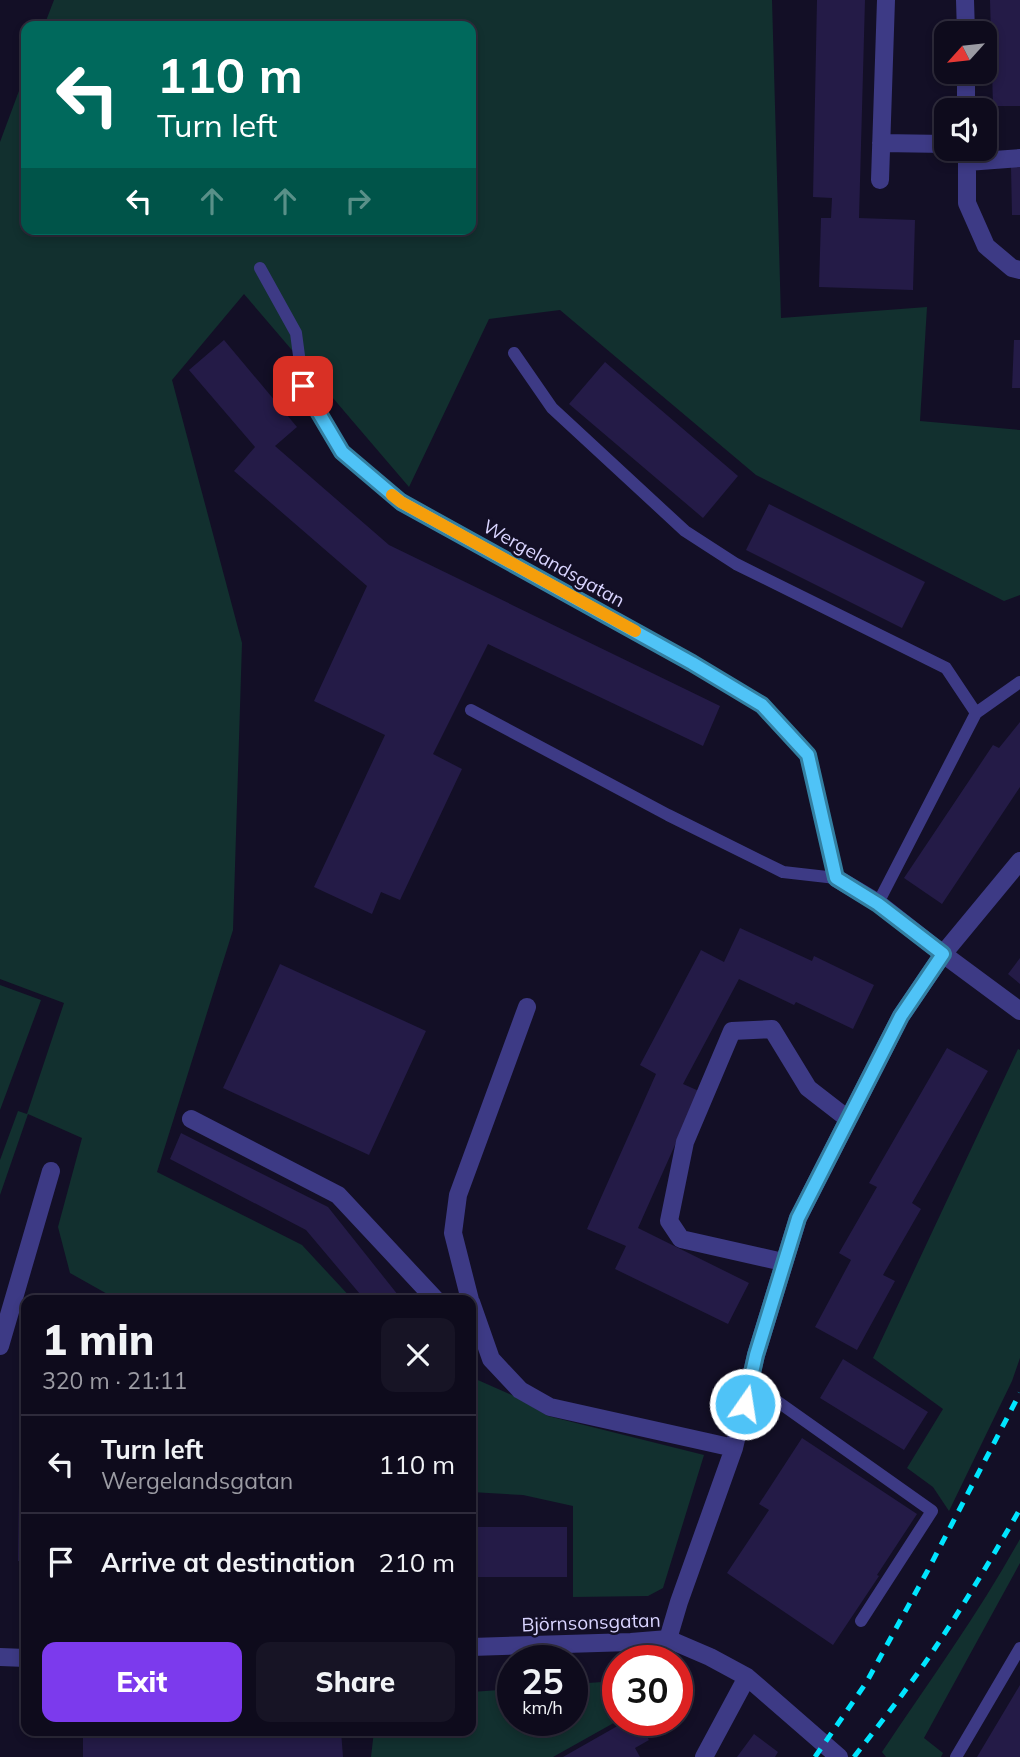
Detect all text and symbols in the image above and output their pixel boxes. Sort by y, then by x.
north arrow [934,21,998,84]
map controls [934,21,997,161]
text: 110 m [157,44,303,105]
icon: left [42,49,133,140]
button: sound [934,98,997,161]
text: Turn left [157,105,277,145]
icon: left [120,182,158,220]
icon: ahead [193,182,231,220]
icon: ahead [266,182,304,220]
icon: right [339,182,377,220]
pin [273,356,333,416]
icon: arrive [284,367,322,405]
street label: Wergelandsgatan [479,514,629,612]
text: 1 min [42,1313,155,1366]
button: close [381,1318,455,1392]
text: 320 m · 21:11 [42,1366,187,1395]
position arrow [708,1367,782,1441]
text: Turn left [101,1433,203,1466]
icon: left [42,1445,80,1483]
text: 110 m [379,1448,455,1481]
text: Wergelandsgatan [101,1466,293,1495]
icon: arrive [42,1543,80,1581]
text: Arrive at destination [101,1546,356,1579]
text: 210 m [379,1546,455,1579]
street label: Björnsonsgatan [521,1608,661,1636]
button: Exit [42,1642,242,1722]
button: Share [256,1642,455,1722]
speed limit sign: 30 [602,1645,693,1736]
text: 25 [521,1659,564,1703]
text: km/h [522,1696,563,1719]

